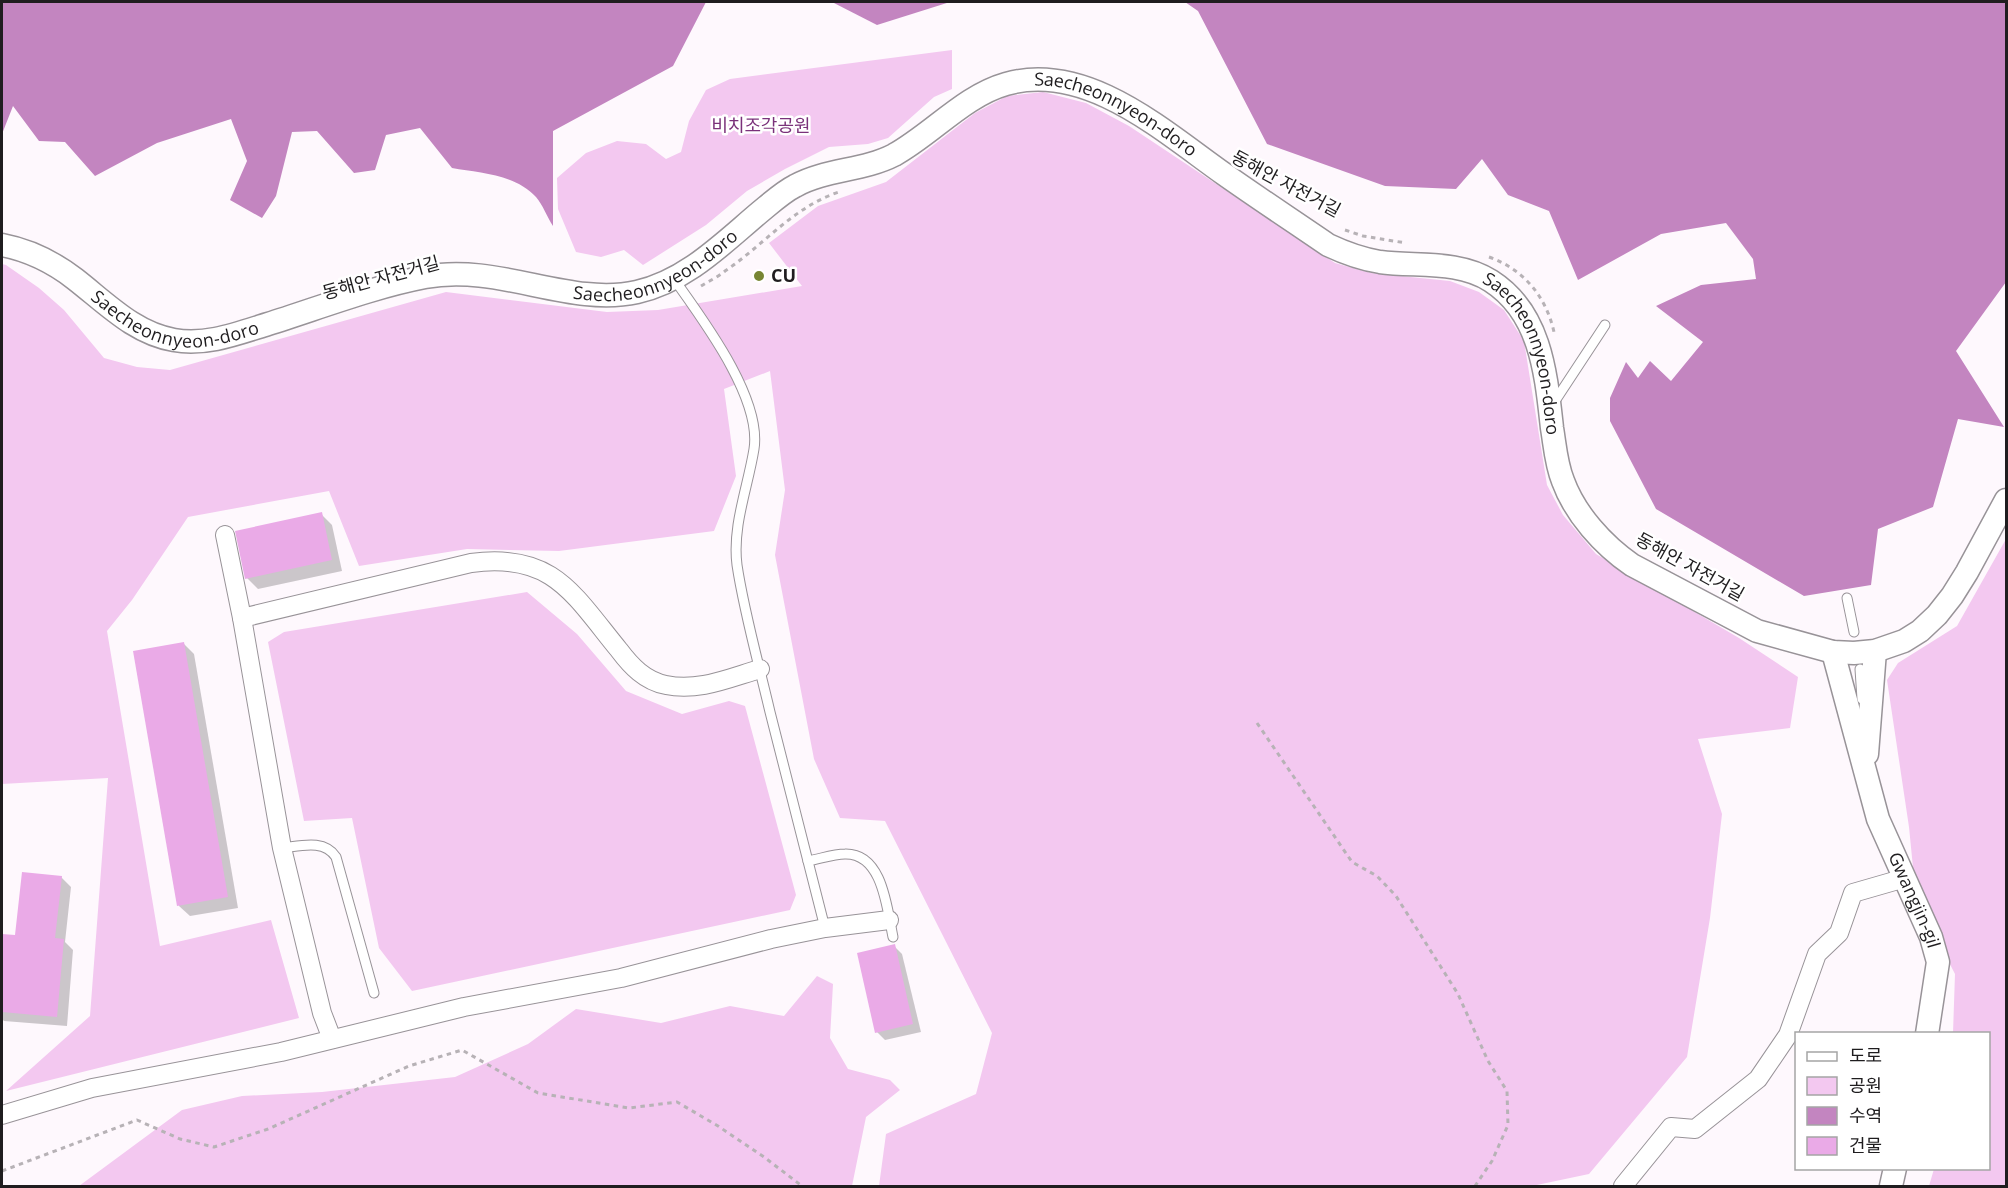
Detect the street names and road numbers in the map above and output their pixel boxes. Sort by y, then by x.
street label: Saecheonnyeon-doro [1034,66,1202,162]
street label: 동해안 자전거길 [1228,144,1345,222]
street label: Saecheonnyeon-doro [572,224,742,306]
street label: 동해안 자전거길 [319,250,442,304]
street label: Saecheonnyeon-doro [1479,266,1566,436]
street label: Saecheonnyeon-doro [87,284,262,353]
street label: 동해안 자전거길 [1632,526,1749,606]
street label: Gwangjin-gil [1883,848,1946,951]

